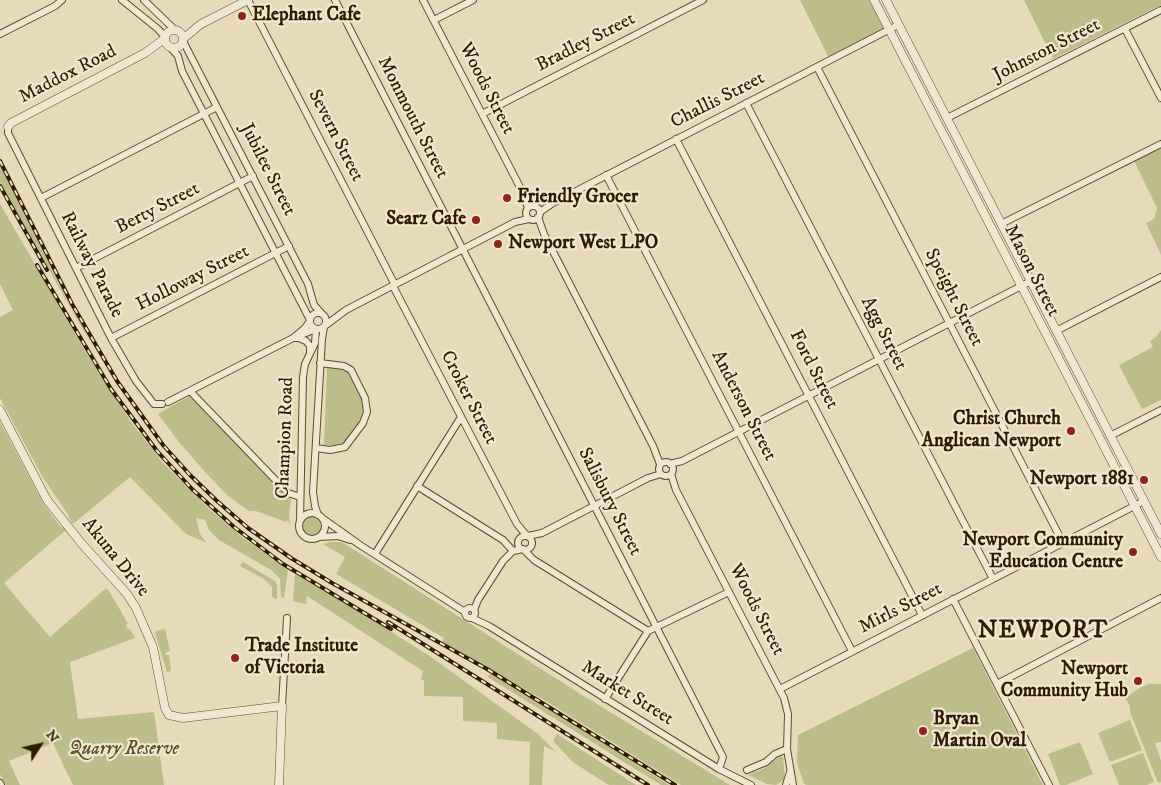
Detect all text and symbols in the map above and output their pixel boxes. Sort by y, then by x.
place label: Elephant Cafe [252,5,361,27]
street label: Bradley Street [533,8,639,78]
marker: Elephant Cafe [236,10,248,22]
street label: Johnston Street [990,14,1104,88]
street label: Woods Street [453,39,519,139]
street label: Maddox Road [15,41,121,109]
street label: Monmouth Street [371,53,453,183]
street label: Challis Street [667,68,769,134]
street label: Severn Street [302,86,368,186]
street label: Jubilee Street [234,120,300,220]
street label: Berty Street [112,178,204,240]
place label: Friendly Grocer [517,187,638,209]
marker: Friendly Grocer [501,192,513,204]
street label: Railway Parade [55,208,127,322]
place label: Searz Cafe [386,209,466,231]
marker: Searz Cafe [470,214,482,226]
street label: Mason Street [998,221,1064,321]
place label: Newport West LPO [508,233,658,255]
marker: Newport West LPO [492,238,504,250]
street label: Holloway Street [133,241,253,317]
street label: Speight Street [919,245,987,351]
street label: Agg Street [855,293,911,375]
street label: Ford Street [783,327,843,413]
street label: Croker Street [435,347,501,449]
street label: Anderson Street [705,347,781,465]
street label: Champion Road [272,377,300,499]
place label: Christ Church Anglican Newport [922,409,1061,453]
marker: Christ Church Anglican Newport [1065,425,1077,437]
street label: Salisbury Street [572,444,646,560]
place label: Newport 1881 [1030,469,1134,491]
marker: Newport 1881 [1138,474,1150,486]
street label: Akuna Drive [76,514,154,602]
place label: Newport Community Education Centre [962,530,1123,574]
marker: Newport Community Education Centre [1127,546,1139,558]
street label: Woods Street [723,560,789,660]
street label: Mirls Street [856,578,946,640]
district label: NEWPORT [977,618,1109,646]
place label: Trade Institute of Victoria [245,636,358,680]
marker: Trade Institute of Victoria [229,652,241,664]
street label: Market Street [577,657,677,731]
place label: Newport Community Hub [1001,659,1128,703]
marker: Newport Community Hub [1132,675,1144,687]
place label: Bryan Martin Oval [933,709,1026,753]
north arrow [15,720,65,770]
marker: Bryan Martin Oval [917,725,929,737]
text: N [42,727,63,746]
park label: Quarry Reserve [69,739,179,761]

